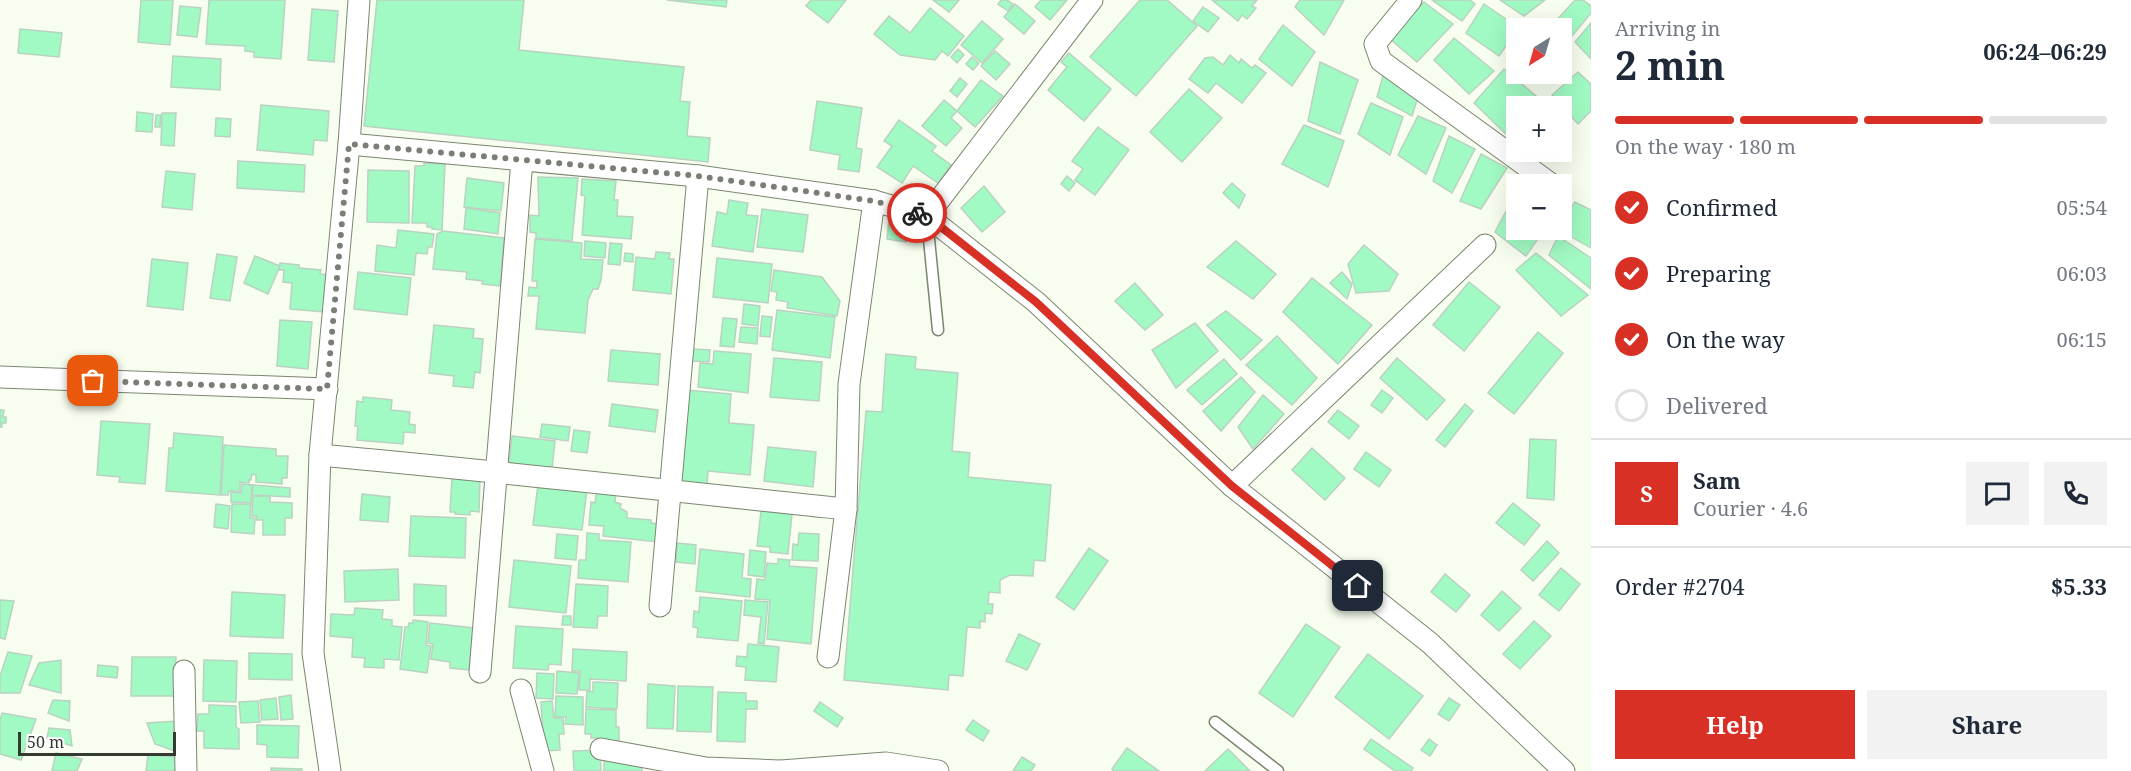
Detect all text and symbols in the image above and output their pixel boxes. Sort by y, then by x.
text: Arriving in [1615,15,1720,42]
north arrow [1506,18,1572,84]
map controls [1506,18,1572,240]
text: 06:24–06:29 [1983,36,2107,66]
text: 2 min [1615,38,1725,91]
button: + [1506,96,1572,162]
text: On the way · 180 m [1615,133,1796,160]
button: − [1506,174,1572,240]
courier [887,183,947,243]
icon: check [1615,191,1648,224]
text: Confirmed [1666,192,1777,222]
text: 05:54 [2057,194,2107,221]
icon: bike [901,197,934,230]
icon: check [1615,257,1648,290]
text: Preparing [1666,258,1771,288]
text: 06:03 [2057,260,2107,287]
icon: check [1615,323,1648,356]
text: On the way [1666,324,1785,354]
text: 06:15 [2057,326,2107,353]
pin [67,355,118,406]
icon: bag [76,364,109,397]
text: Delivered [1666,390,1768,420]
button: chat [1966,462,2029,525]
button: phone [2044,462,2107,525]
text: Sam [1693,465,1741,495]
text: S [1640,478,1653,508]
text: Courier · 4.6 [1693,495,1808,522]
pin [1332,560,1383,611]
icon: home [1341,569,1374,602]
text: Order #2704 [1615,571,1745,601]
text: $5.33 [2051,571,2107,601]
button: Help [1615,690,1855,759]
button: Share [1867,690,2107,759]
scale bar [18,729,176,756]
text: 50 m [27,731,64,753]

